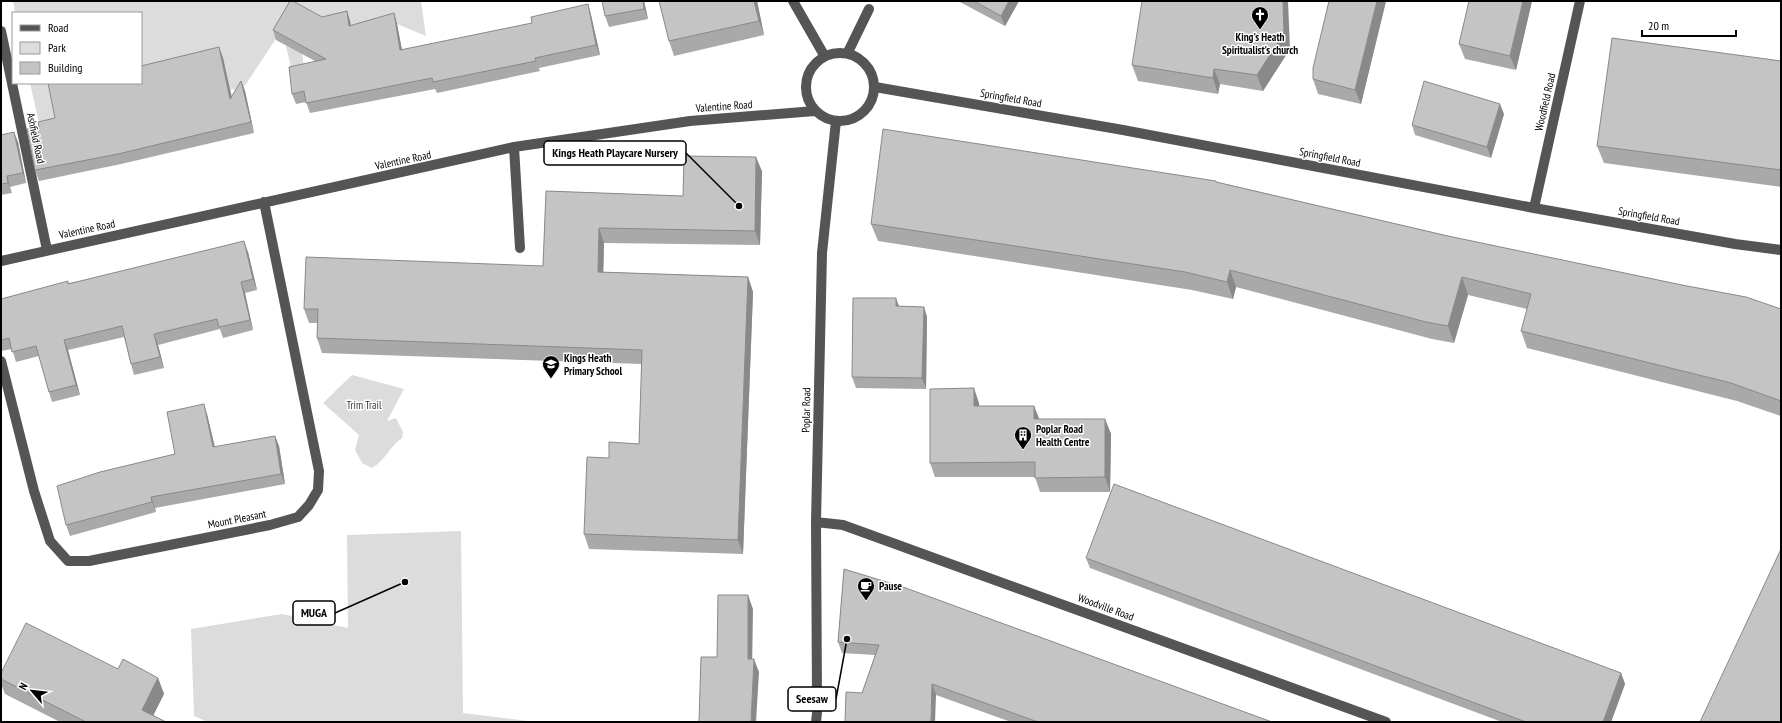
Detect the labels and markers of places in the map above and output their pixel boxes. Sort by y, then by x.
church icon: King's Heath Spiritualist's church [1250,5,1270,30]
place label: King's Heath Spiritualist's church [1222,30,1298,57]
callout: Kings Heath Playcare Nursery [544,141,686,165]
place label: Kings Heath Primary School [564,351,622,378]
school or university icon: Kings Heath Primary School [541,354,561,379]
place label: Poplar Road Health Centre [1036,422,1090,449]
building icon: Poplar Road Health Centre [1013,425,1033,450]
cafe icon: Pause [856,576,876,601]
place label: Pause [879,579,902,593]
callout: MUGA [293,601,335,625]
callout: Seesaw [788,687,836,711]

